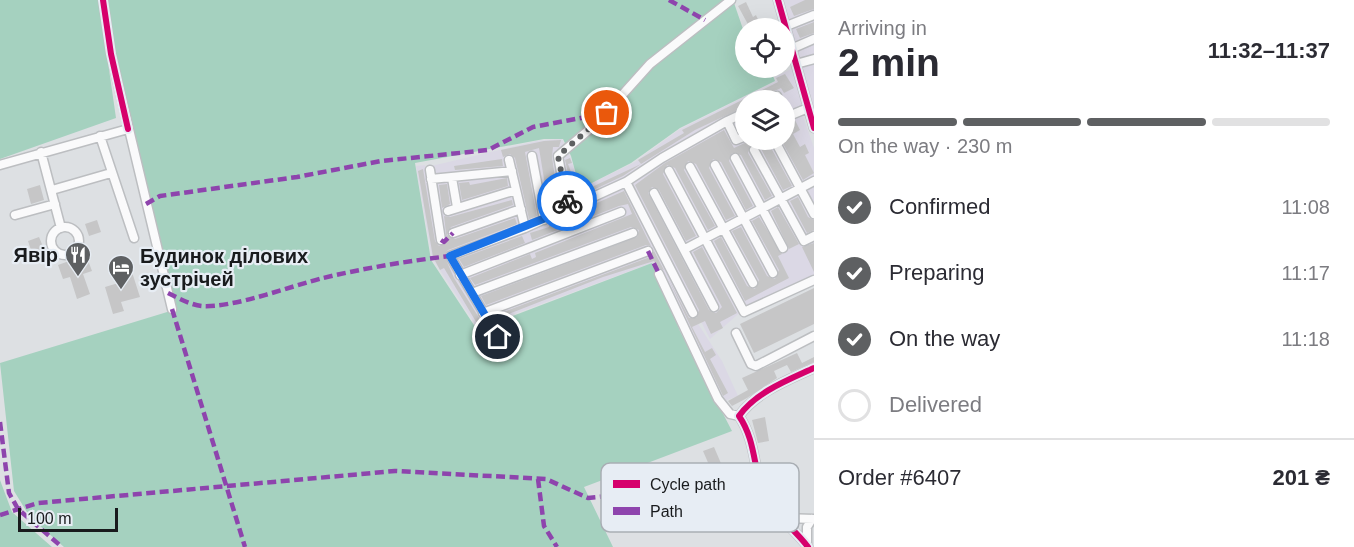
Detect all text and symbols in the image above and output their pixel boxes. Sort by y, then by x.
text: Arriving in [838,17,927,39]
map controls [735,18,795,150]
button: locate [735,18,795,78]
text: 11:32–11:37 [1208,38,1330,63]
text: 2 min [838,41,940,84]
pin [581,87,632,138]
button: layers [735,90,795,150]
icon: bag [590,96,623,129]
text: On the way · 230 m [838,135,1013,157]
courier [537,171,597,231]
icon: bike [551,185,584,218]
icon: check [838,191,871,224]
text: Confirmed [889,194,990,219]
text: 11:08 [1281,196,1330,218]
restaurant icon: Явір [63,240,93,278]
place label: Явір [14,244,58,266]
place label: Будинок ділових зустрічей [140,245,308,290]
hotel icon: Будинок ділових зустрічей [106,253,136,291]
icon: check [838,257,871,290]
text: Preparing [889,260,984,285]
text: 11:17 [1281,262,1330,284]
pin [472,311,523,362]
icon: home [481,320,514,353]
icon: check [838,323,871,356]
text: On the way [889,326,1000,351]
text: 11:18 [1281,328,1330,350]
text: Delivered [889,392,982,417]
legend [601,463,799,532]
text: Order #6407 [838,465,962,490]
text: 201 ₴ [1273,465,1330,490]
text: Cycle path [650,476,726,493]
text: Path [650,503,683,520]
scale bar [18,505,118,532]
text: 100 m [27,510,71,527]

